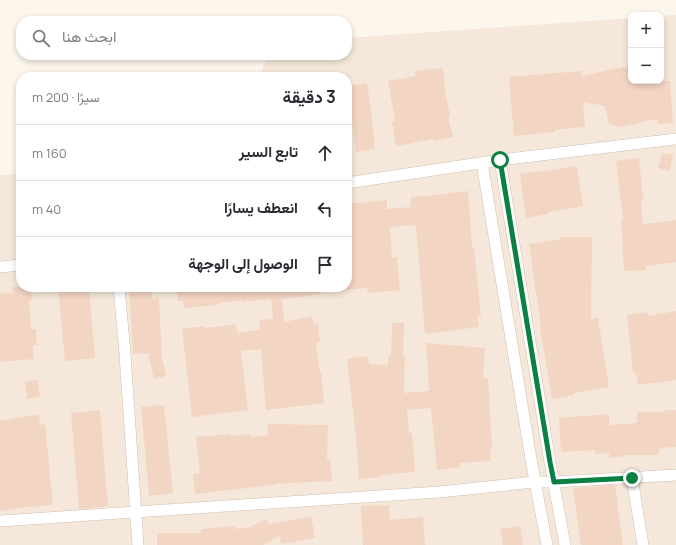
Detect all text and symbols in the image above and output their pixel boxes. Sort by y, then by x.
map controls [628,12,664,84]
button: + [628,12,664,48]
search box [16,16,352,60]
text: ابحث هنا [62,26,116,47]
icon: search [30,27,52,49]
button: − [628,48,664,84]
text: 3 دقيقة [283,85,336,108]
text: سيرًا · 200 m [32,88,100,106]
text: تابع السير [239,141,298,162]
icon: ahead [314,142,336,164]
text: 160 m [32,144,67,162]
route start [491,151,509,169]
text: انعطف يسارًا [224,197,298,218]
icon: left [314,198,336,220]
text: 40 m [32,200,61,218]
text: الوصول إلى الوجهة [188,253,298,274]
icon: arrive [314,254,336,276]
route end [623,469,641,487]

